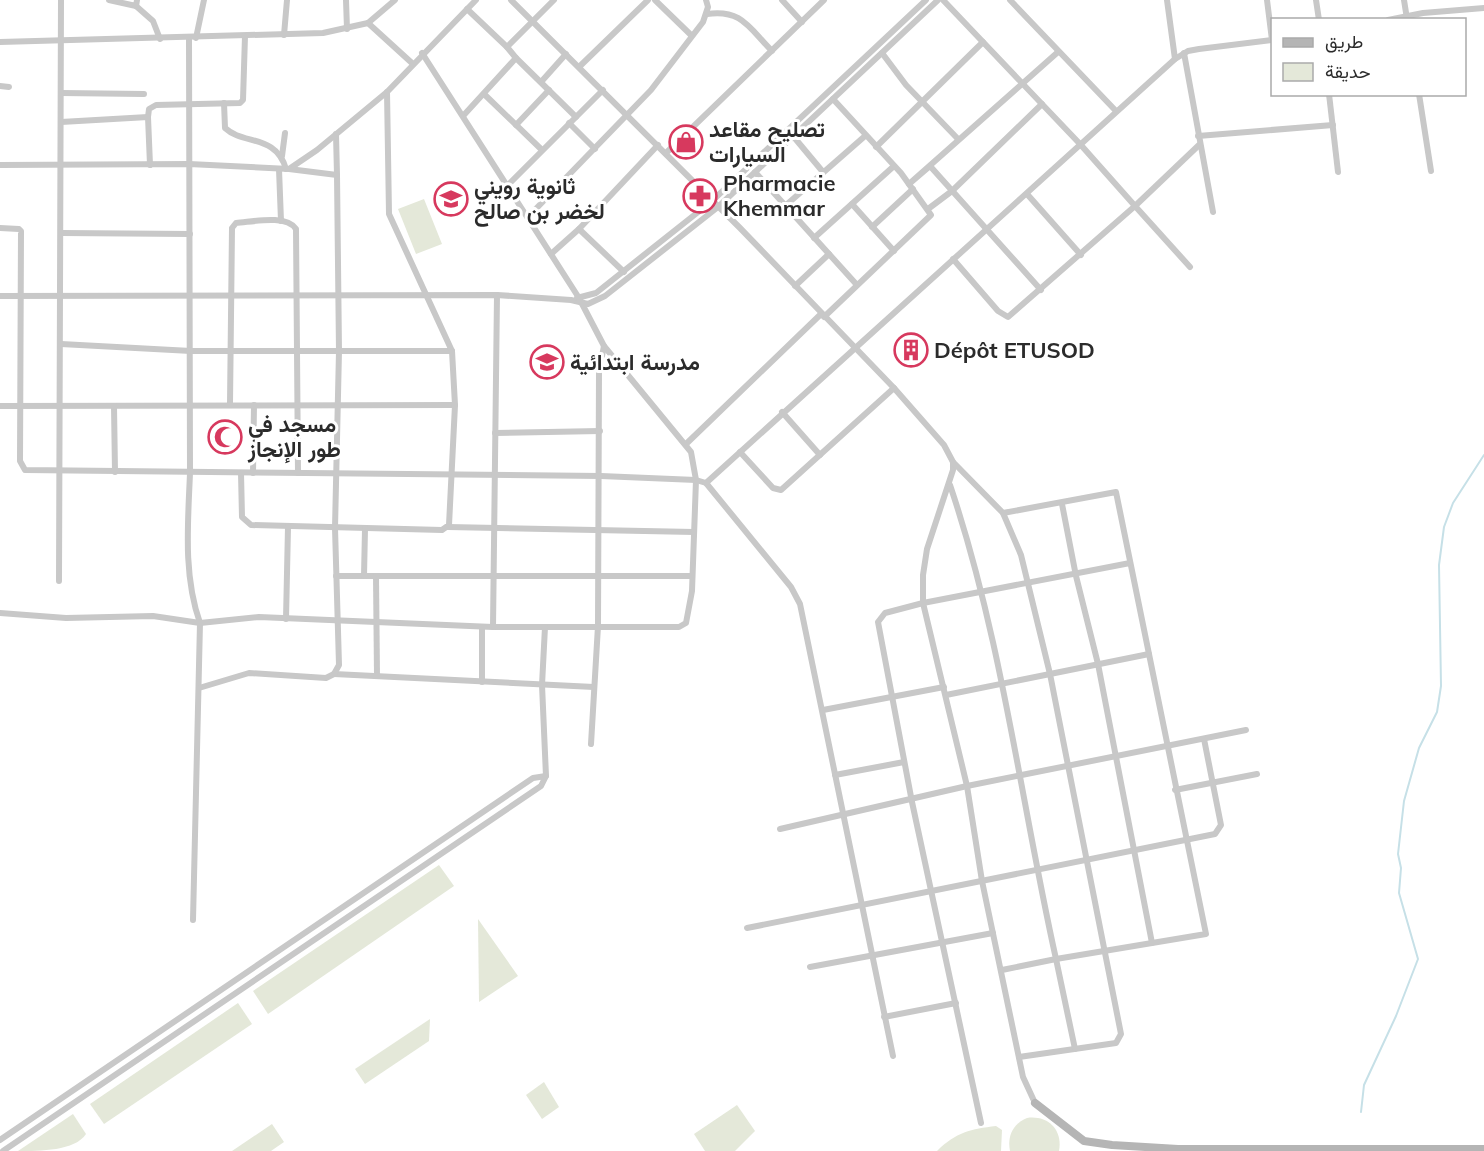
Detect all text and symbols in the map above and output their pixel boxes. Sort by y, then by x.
legend [1271,18,1466,96]
text: طريق [1325,30,1363,53]
text: حديقة [1325,60,1371,83]
place label: تصليح مقاعد السيارات [709,115,825,168]
shop icon: تصليح مقاعد السيارات [668,124,704,160]
place label: Pharmacie Khemmar [723,169,836,222]
place label: ثانوية رويني لخضر بن صالح [474,172,605,227]
pharmacy icon: Pharmacie Khemmar [682,178,718,214]
school or university icon: ثانوية رويني لخضر بن صالح [433,181,469,217]
building icon: Dépôt ETUSOD [893,332,929,368]
place label: Dépôt ETUSOD [934,336,1095,364]
school or university icon: مدرسة ابتدائية [529,344,565,380]
place label: مدرسة ابتدائية [570,348,700,376]
place label: مسجد في طور الإنجاز [247,410,341,464]
mosque icon: مسجد في طور الإنجاز [207,419,243,455]

